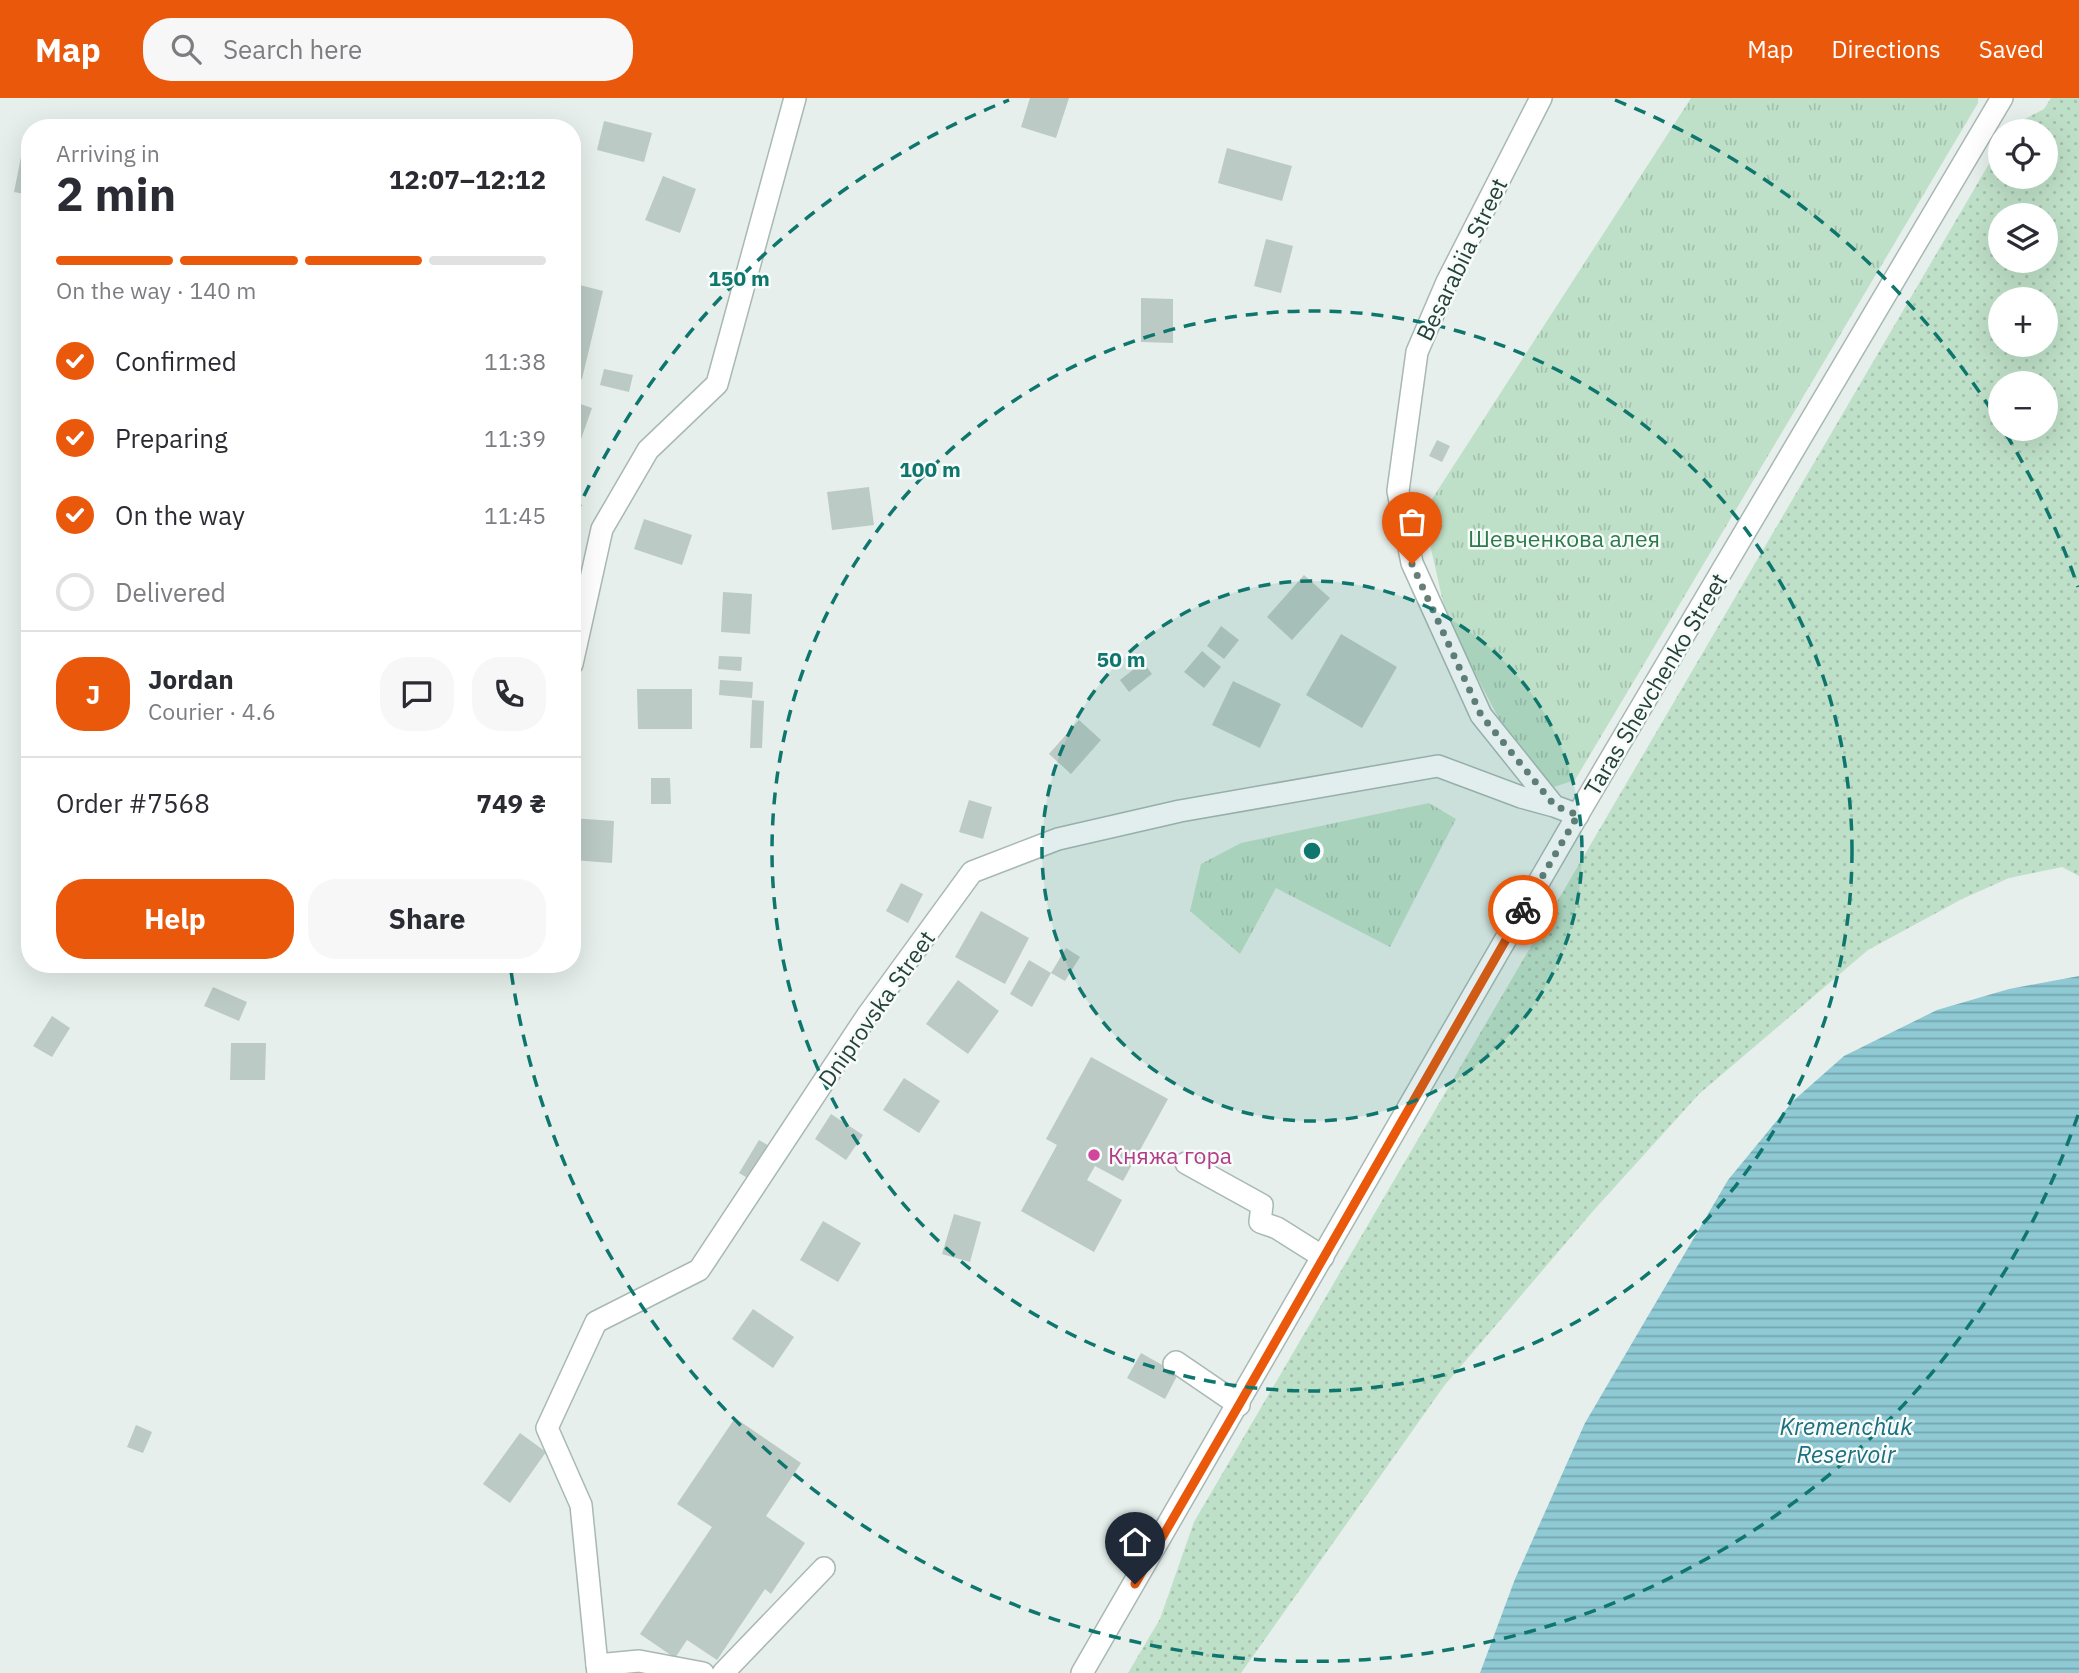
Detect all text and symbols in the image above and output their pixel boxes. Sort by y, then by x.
search box [143,18,633,81]
text: Map [35,28,101,71]
icon: search [167,30,205,68]
text: Search here [223,32,362,66]
text: Map [1747,33,1793,65]
text: Directions [1831,33,1941,65]
text: Saved [1979,33,2044,65]
map controls [1988,119,2058,441]
button: locate [1988,119,2058,189]
text: Arriving in [56,138,160,168]
text: 12:07–12:12 [389,162,546,196]
text: 2 min [56,164,176,224]
street label: Besarabiia Street [1409,173,1513,345]
button: layers [1988,203,2058,273]
text: 150 m [708,264,770,292]
text: On the way · 140 m [56,275,256,305]
button: + [1988,287,2058,357]
icon: check [56,342,94,380]
text: Confirmed [115,344,237,378]
text: 11:38 [484,346,546,376]
button: − [1988,371,2058,441]
icon: check [56,419,94,457]
text: Preparing [115,421,228,455]
text: 11:39 [484,423,546,453]
text: 100 m [899,455,961,483]
pin [1382,492,1442,564]
icon: check [56,496,94,534]
text: On the way [115,498,245,532]
text: 11:45 [484,500,546,530]
icon: bag [1393,503,1431,541]
park label: Шевченкова алея [1468,523,1660,553]
street label: Taras Shevchenko Street [1577,567,1733,801]
text: Delivered [115,575,226,609]
text: 50 m [1097,645,1145,673]
button: chat [380,657,454,731]
button: phone [472,657,546,731]
text: Jordan [148,662,234,696]
text: J [86,677,100,711]
text: Courier · 4.6 [148,696,276,726]
text: Order #7568 [56,786,210,820]
text: 749 ₴ [476,786,546,820]
centre of rings [1300,839,1324,863]
courier [1488,875,1558,945]
button: Help [56,879,294,959]
button: Share [308,879,546,959]
icon: bike [1504,891,1542,929]
street label: Dniprovska Street [811,924,941,1092]
place label: Княжа гора [1108,1140,1232,1170]
marker: Княжа гора [1086,1147,1102,1163]
water label: Kremenchuk Reservoir [1780,1410,1913,1470]
pin [1105,1512,1165,1584]
icon: home [1116,1523,1154,1561]

